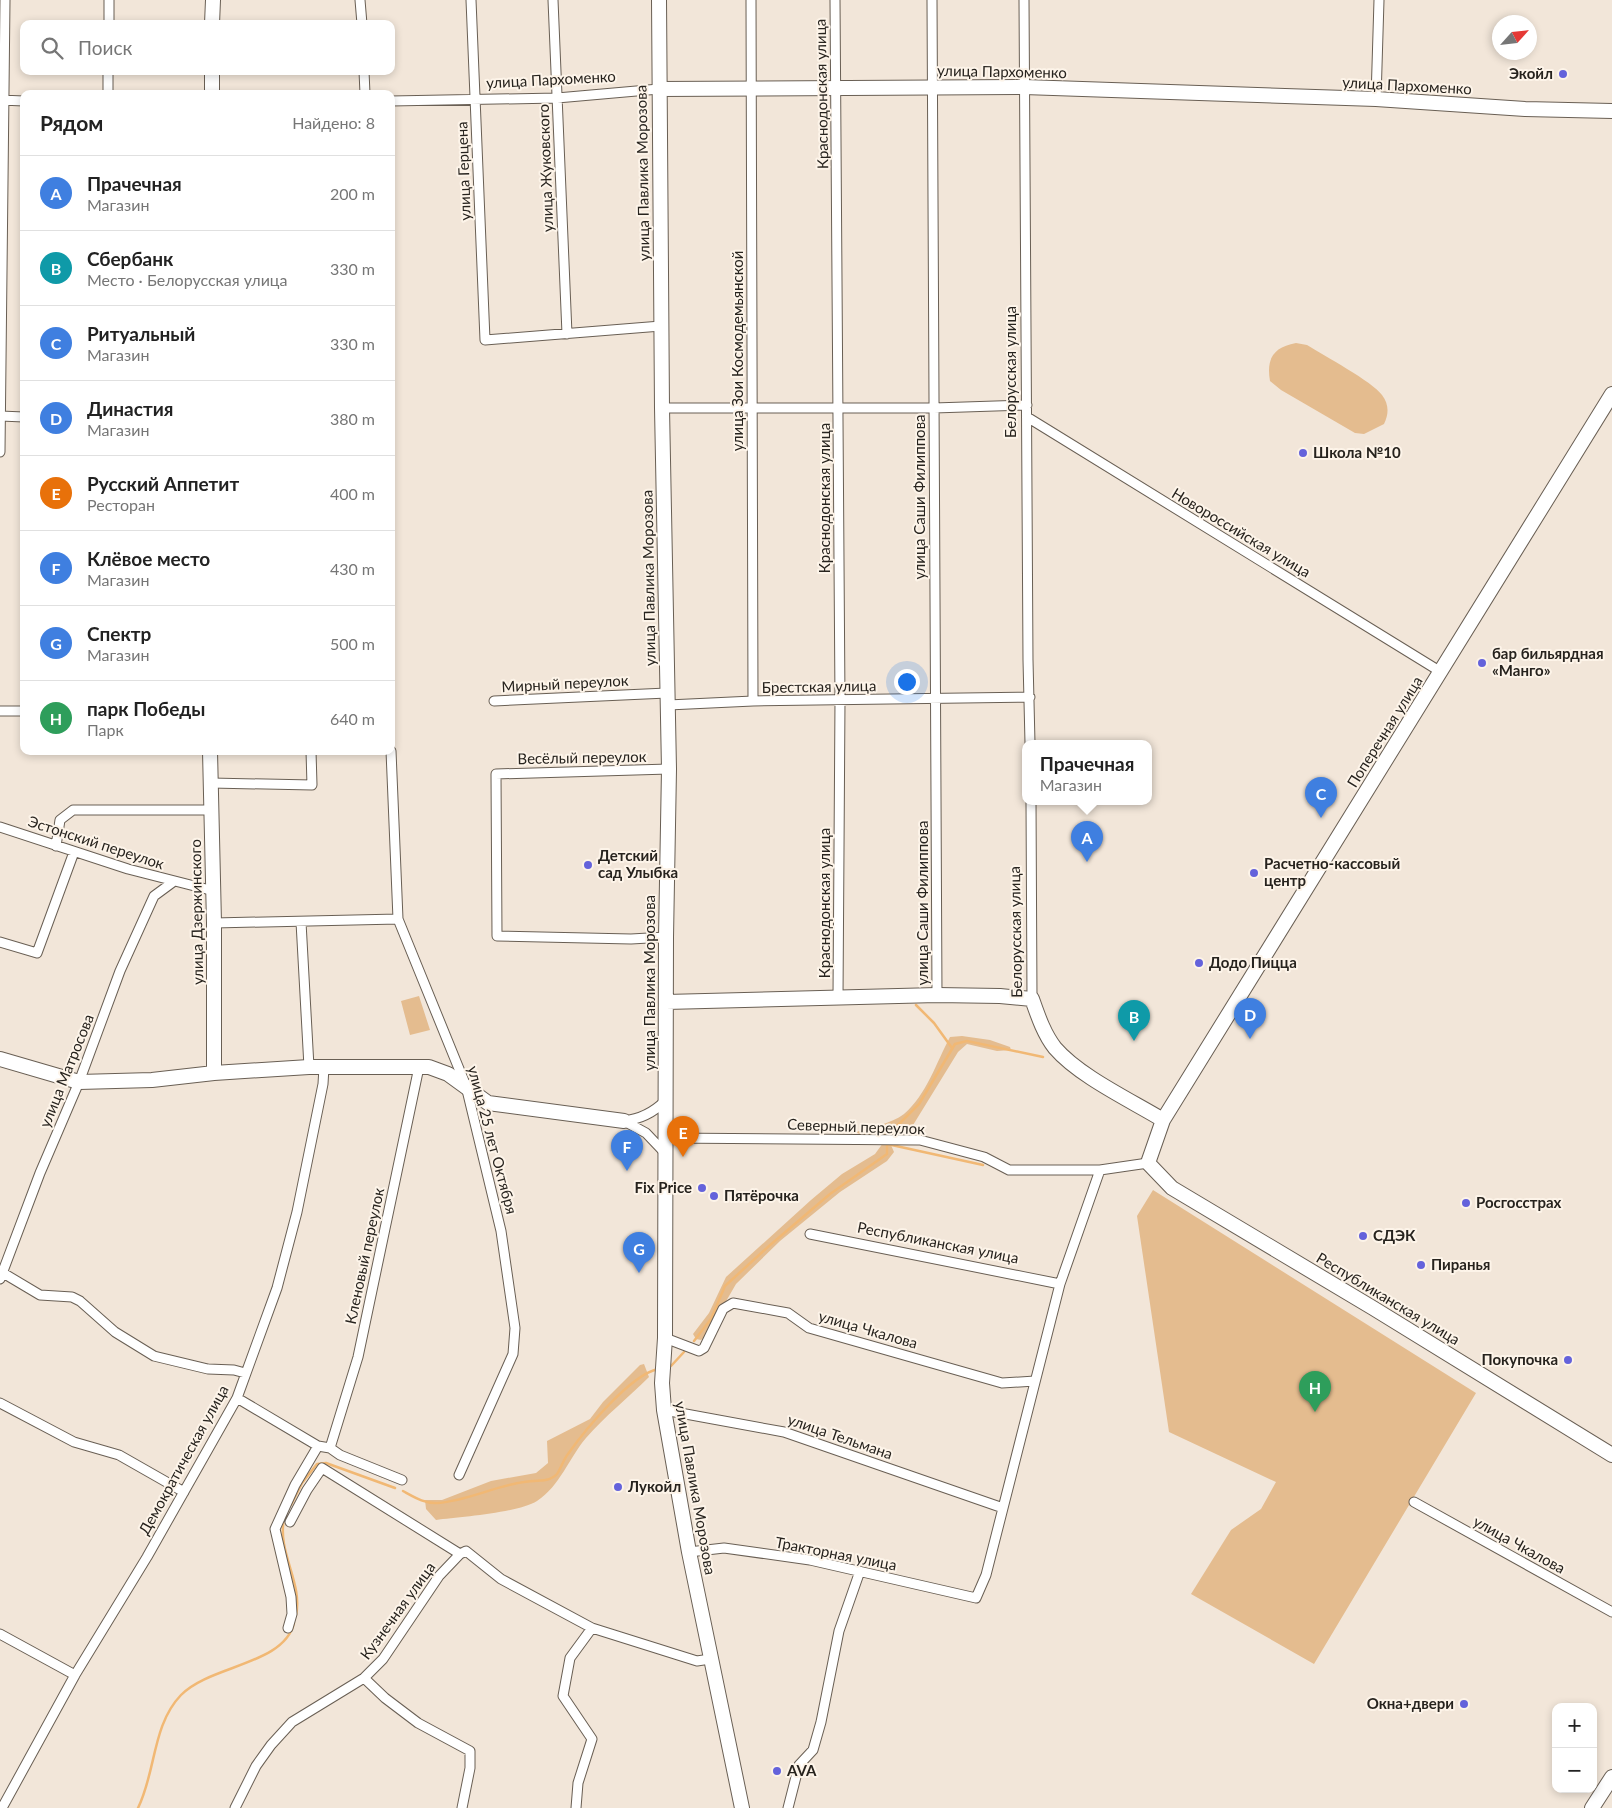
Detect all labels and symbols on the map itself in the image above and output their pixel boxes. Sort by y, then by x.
north arrow [1492,15,1537,60]
street label: Краснодонская улица [811,19,831,169]
street label: улица Пархоменко [937,61,1067,81]
place label: Экойл [1509,64,1553,82]
street label: улица Пархоменко [486,67,616,91]
marker: Экойл [1557,68,1569,80]
street label: улица Пархоменко [1342,73,1472,97]
street label: улица Павлика Морозова [631,85,653,261]
street label: улица Жуковского [534,104,556,232]
street label: улица Герцена [452,121,474,221]
street label: улица Зои Космодемьянской [728,251,746,451]
street label: Белорусская улица [1001,306,1019,438]
street label: улица Саши Филиппова [910,414,928,580]
street label: Краснодонская улица [815,423,833,573]
place label: Школа №10 [1313,443,1401,461]
marker: Школа №10 [1297,447,1309,459]
street label: Новороссийская улица [1169,484,1314,581]
street label: улица Павлика Морозова [637,490,659,666]
place label: бар бильярдная «Манго» [1492,644,1604,679]
marker: бар бильярдная «Манго» [1476,657,1488,669]
your location [894,669,920,695]
street label: Мирный переулок [501,671,629,695]
street label: Поперечная улица [1343,672,1426,790]
street label: Брестская улица [762,676,876,696]
street label: Весёлый переулок [517,747,647,767]
pin: C [1305,777,1337,818]
street label: Эстонский переулок [26,812,167,873]
street label: улица Саши Филиппова [913,820,931,986]
pin: A [1071,821,1103,862]
street label: Краснодонская улица [815,828,833,978]
street label: улица Дзержинского [186,839,206,985]
place label: Детский сад Улыбка [598,846,678,881]
place label: Расчетно-кассовый центр [1264,854,1400,889]
marker: Детский сад Улыбка [582,859,594,871]
street label: Белорусская улица [1005,866,1025,998]
marker: Расчетно-кассовый центр [1248,867,1260,879]
street label: улица Павлика Морозова [640,895,658,1071]
place label: Додо Пицца [1209,953,1297,971]
marker: Додо Пицца [1193,957,1205,969]
pin: D [1234,998,1266,1039]
pin: B [1118,1000,1150,1041]
street label: улица Матросова [35,1011,97,1130]
street label: улица 25 лет Октября [464,1064,521,1216]
street label: Северный переулок [787,1115,925,1137]
pin: E [667,1116,699,1157]
pin: F [611,1130,643,1171]
place label: Fix Price [635,1178,692,1196]
marker: Fix Price [696,1182,708,1194]
street label: Кленовый переулок [341,1186,387,1326]
place label: Пятёрочка [724,1186,799,1204]
marker: Пятёрочка [708,1190,720,1202]
place label: Росгосстрах [1476,1193,1562,1211]
marker: Росгосстрах [1460,1197,1472,1209]
street label: Республиканская улица [856,1218,1020,1267]
place label: СДЭК [1373,1226,1416,1244]
marker: СДЭК [1357,1230,1369,1242]
pin: G [623,1232,655,1273]
street label: Республиканская улица [1314,1248,1463,1348]
place label: Пиранья [1431,1255,1490,1273]
marker: Пиранья [1415,1259,1427,1271]
street label: улица Чкалова [817,1306,920,1352]
place label: Покупочка [1482,1350,1558,1368]
marker: Покупочка [1562,1354,1574,1366]
pin: H [1299,1371,1331,1412]
street label: Демократическая улица [134,1382,232,1537]
street label: улица Павлика Морозова [672,1400,720,1576]
street label: улица Тельмана [786,1410,895,1462]
place label: Лукойл [627,1477,681,1495]
marker: Лукойл [612,1481,624,1493]
street label: улица Чкалова [1471,1512,1568,1577]
street label: Тракторная улица [774,1532,898,1574]
street label: Кузнечная улица [356,1558,439,1663]
place label: Окна+двери [1367,1694,1454,1712]
marker: Окна+двери [1458,1698,1470,1710]
place label: AVA [786,1761,817,1779]
marker: AVA [771,1765,783,1777]

